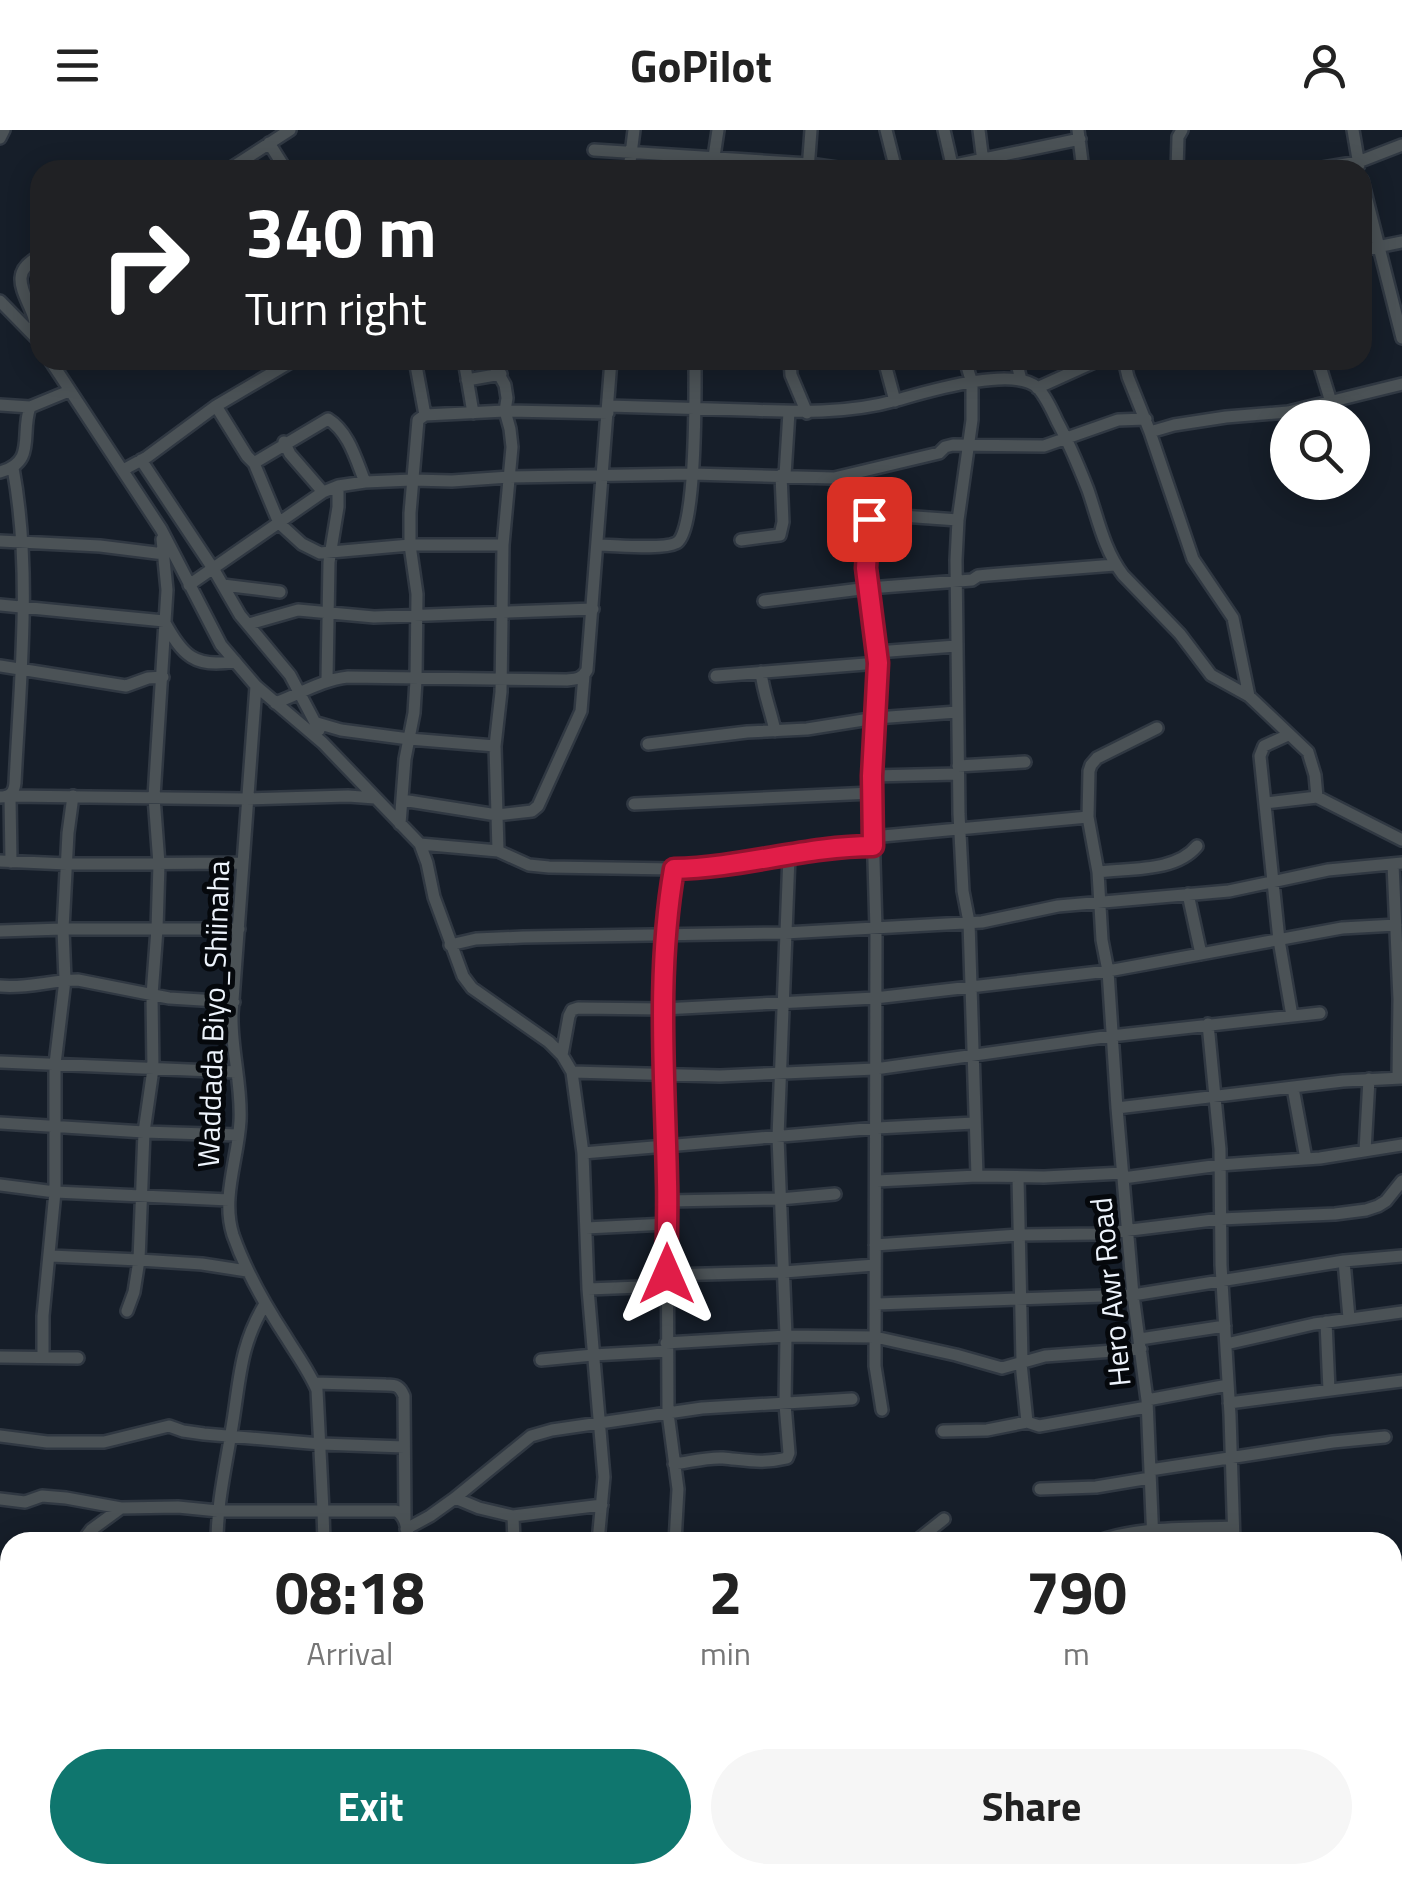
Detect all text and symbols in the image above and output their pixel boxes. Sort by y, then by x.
text: GoPilot [630,31,772,99]
icon: menu [50,38,105,93]
icon: person [1297,38,1352,93]
text: 340 m [245,178,437,284]
icon: right [80,200,210,330]
text: Turn right [245,274,427,342]
map controls [1270,400,1370,500]
button: search [1270,400,1370,500]
pin [827,477,912,562]
icon: arrive [842,492,897,547]
street label: Waddada Biyo_Shiinaha [185,860,241,1168]
street label: Hero Awr Road [1077,1195,1143,1389]
position arrow [615,1222,719,1326]
text: 08:18 [275,1546,425,1637]
text: 2 [709,1546,742,1637]
text: 790 [1026,1546,1127,1637]
text: Arrival [307,1629,393,1677]
text: min [700,1629,751,1677]
text: m [1063,1629,1090,1677]
button: Exit [50,1749,691,1864]
button: Share [711,1749,1352,1864]

